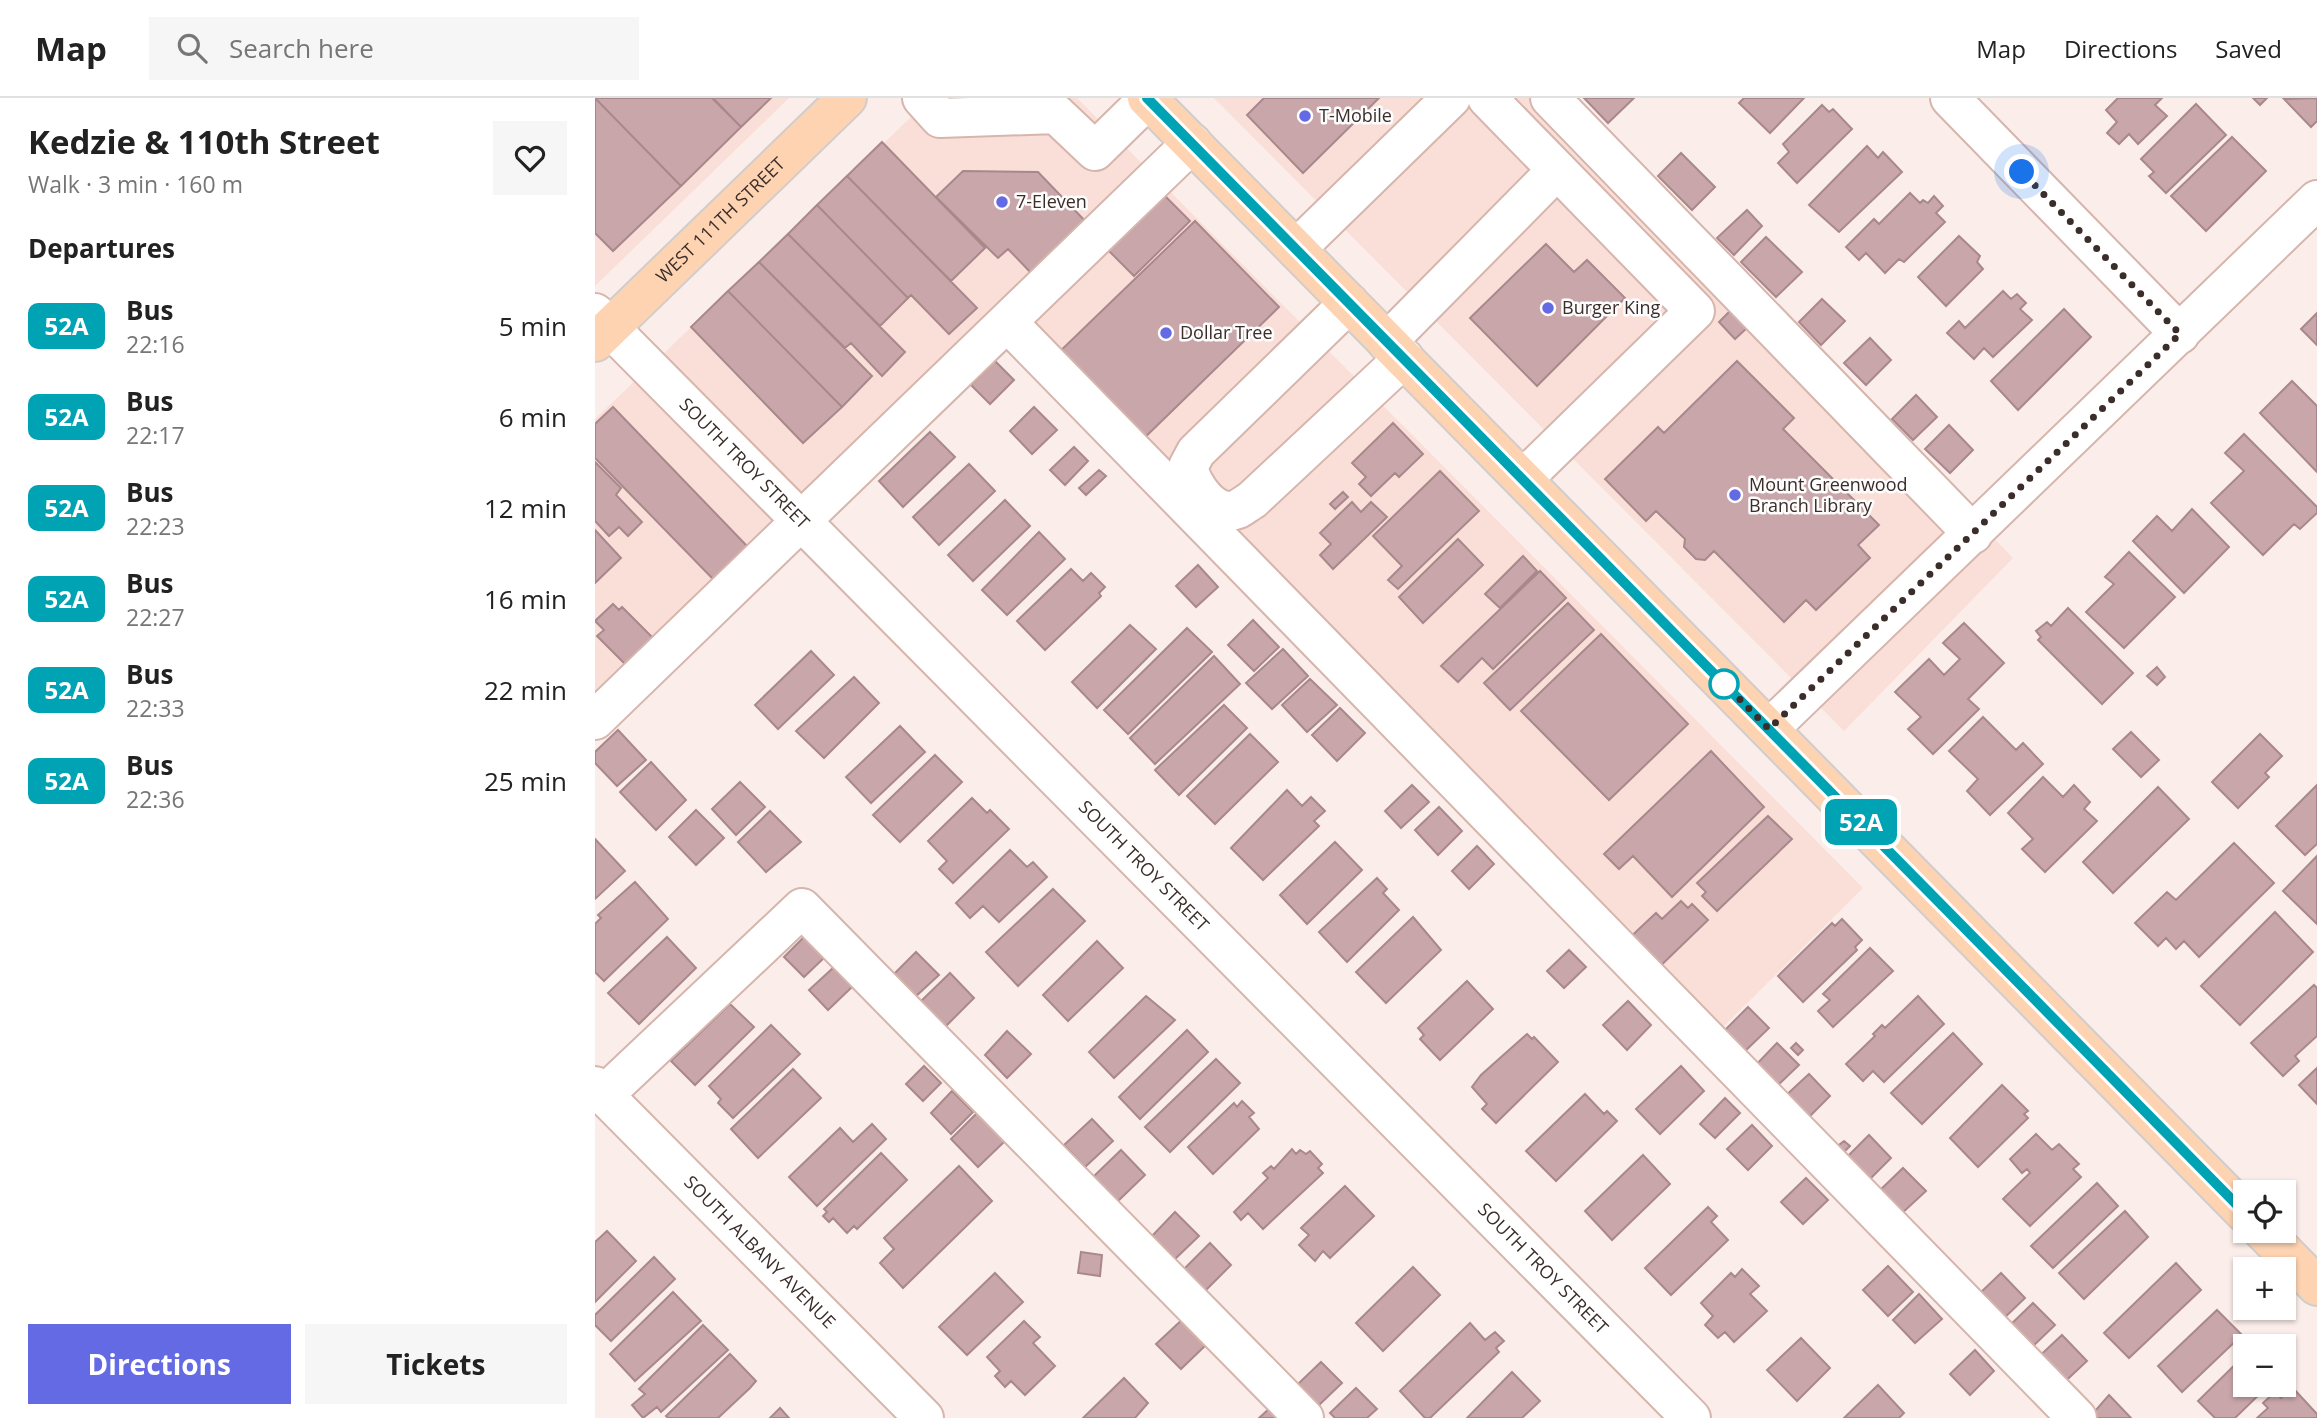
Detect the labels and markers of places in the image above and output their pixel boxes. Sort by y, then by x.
place label: T-Mobile [1319,103,1392,127]
marker: T-Mobile [1297,108,1313,124]
place label: 7-Eleven [1016,189,1087,213]
marker: 7-Eleven [994,194,1010,210]
place label: Burger King [1562,295,1661,319]
marker: Burger King [1540,300,1556,316]
place label: Dollar Tree [1180,320,1273,344]
marker: Dollar Tree [1158,325,1174,341]
place label: Mount Greenwood Branch Library [1749,472,1908,517]
marker: Mount Greenwood Branch Library [1727,487,1743,503]
unlabelled marker [1709,669,1739,699]

